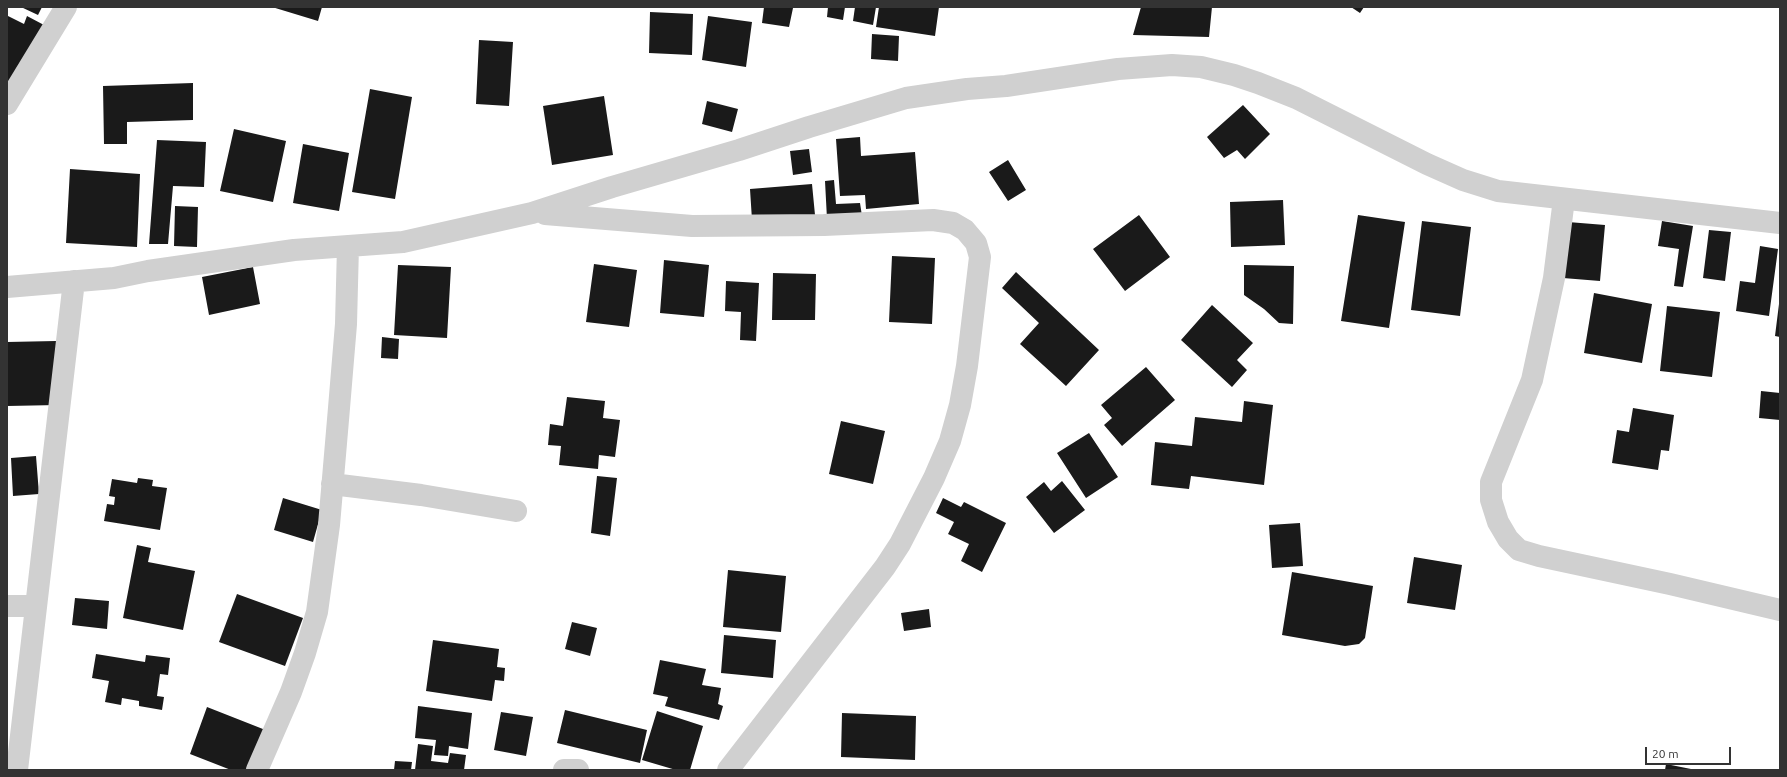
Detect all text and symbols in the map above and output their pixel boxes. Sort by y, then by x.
scale bar [1647,739,1733,765]
text: 20 m [1652,747,1679,760]

